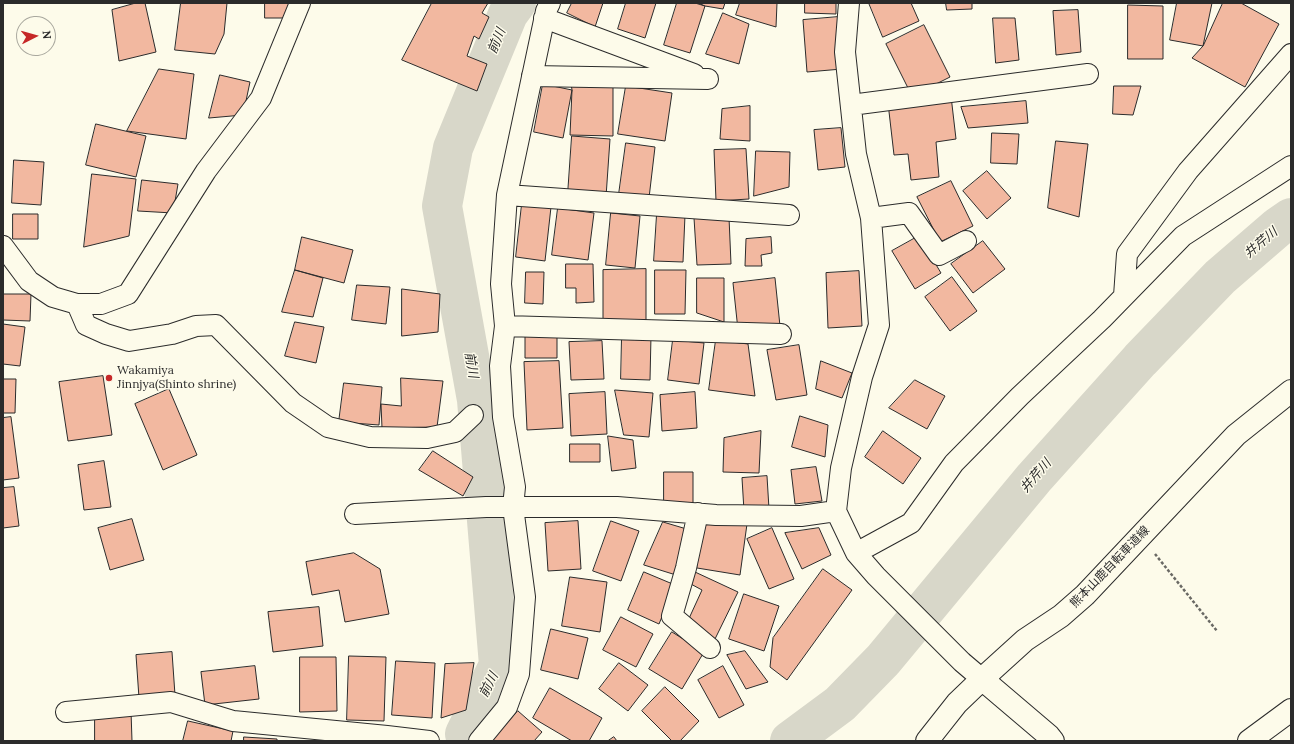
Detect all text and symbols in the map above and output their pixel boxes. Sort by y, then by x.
north arrow [16,16,56,56]
water label: 前川 [485,26,509,56]
text: N [40,30,54,40]
water label: 井芹川 [1241,224,1281,262]
water label: 前川 [461,351,481,379]
place label: Wakamiya Jinnjya(Shinto shrine) [117,364,236,392]
marker: Wakamiya Jinnjya(Shinto shrine) [104,373,114,383]
water label: 井芹川 [1017,456,1055,496]
street label: 熊本山鹿自転車道線 [1067,523,1153,611]
water label: 前川 [476,670,502,700]

